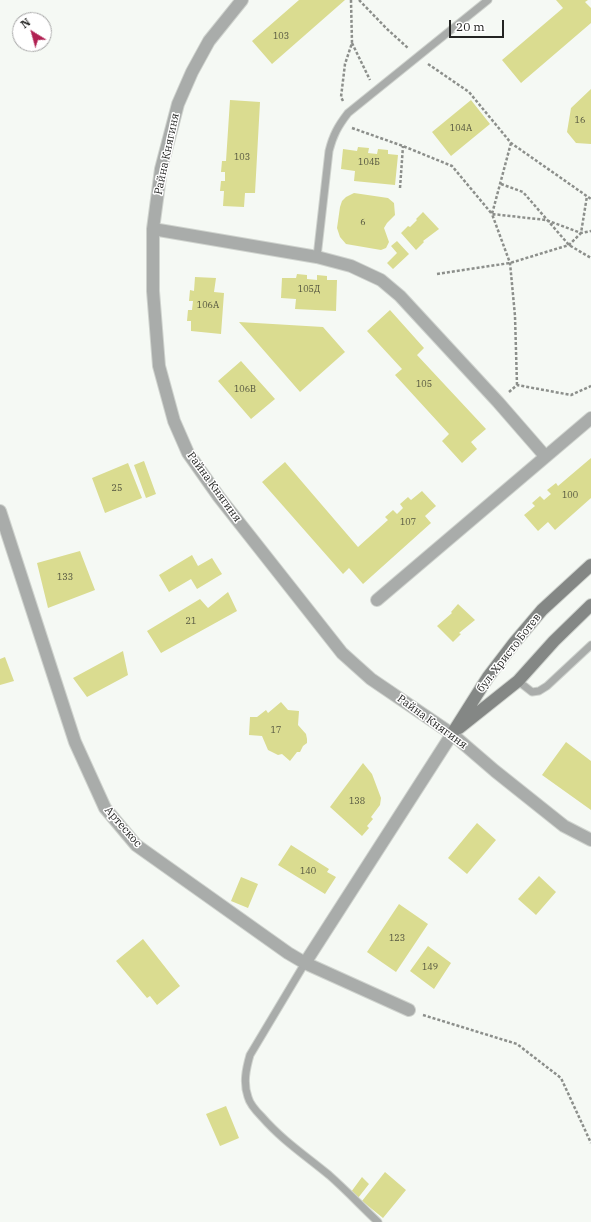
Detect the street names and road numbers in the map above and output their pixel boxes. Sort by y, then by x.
street label: Райна Княгиня [152,112,182,196]
street label: Райна Княгиня [184,449,244,525]
street label: бул. Христо Ботев [474,611,544,695]
street label: Райна Княгиня [394,692,470,752]
street label: Артескос [102,804,144,850]

